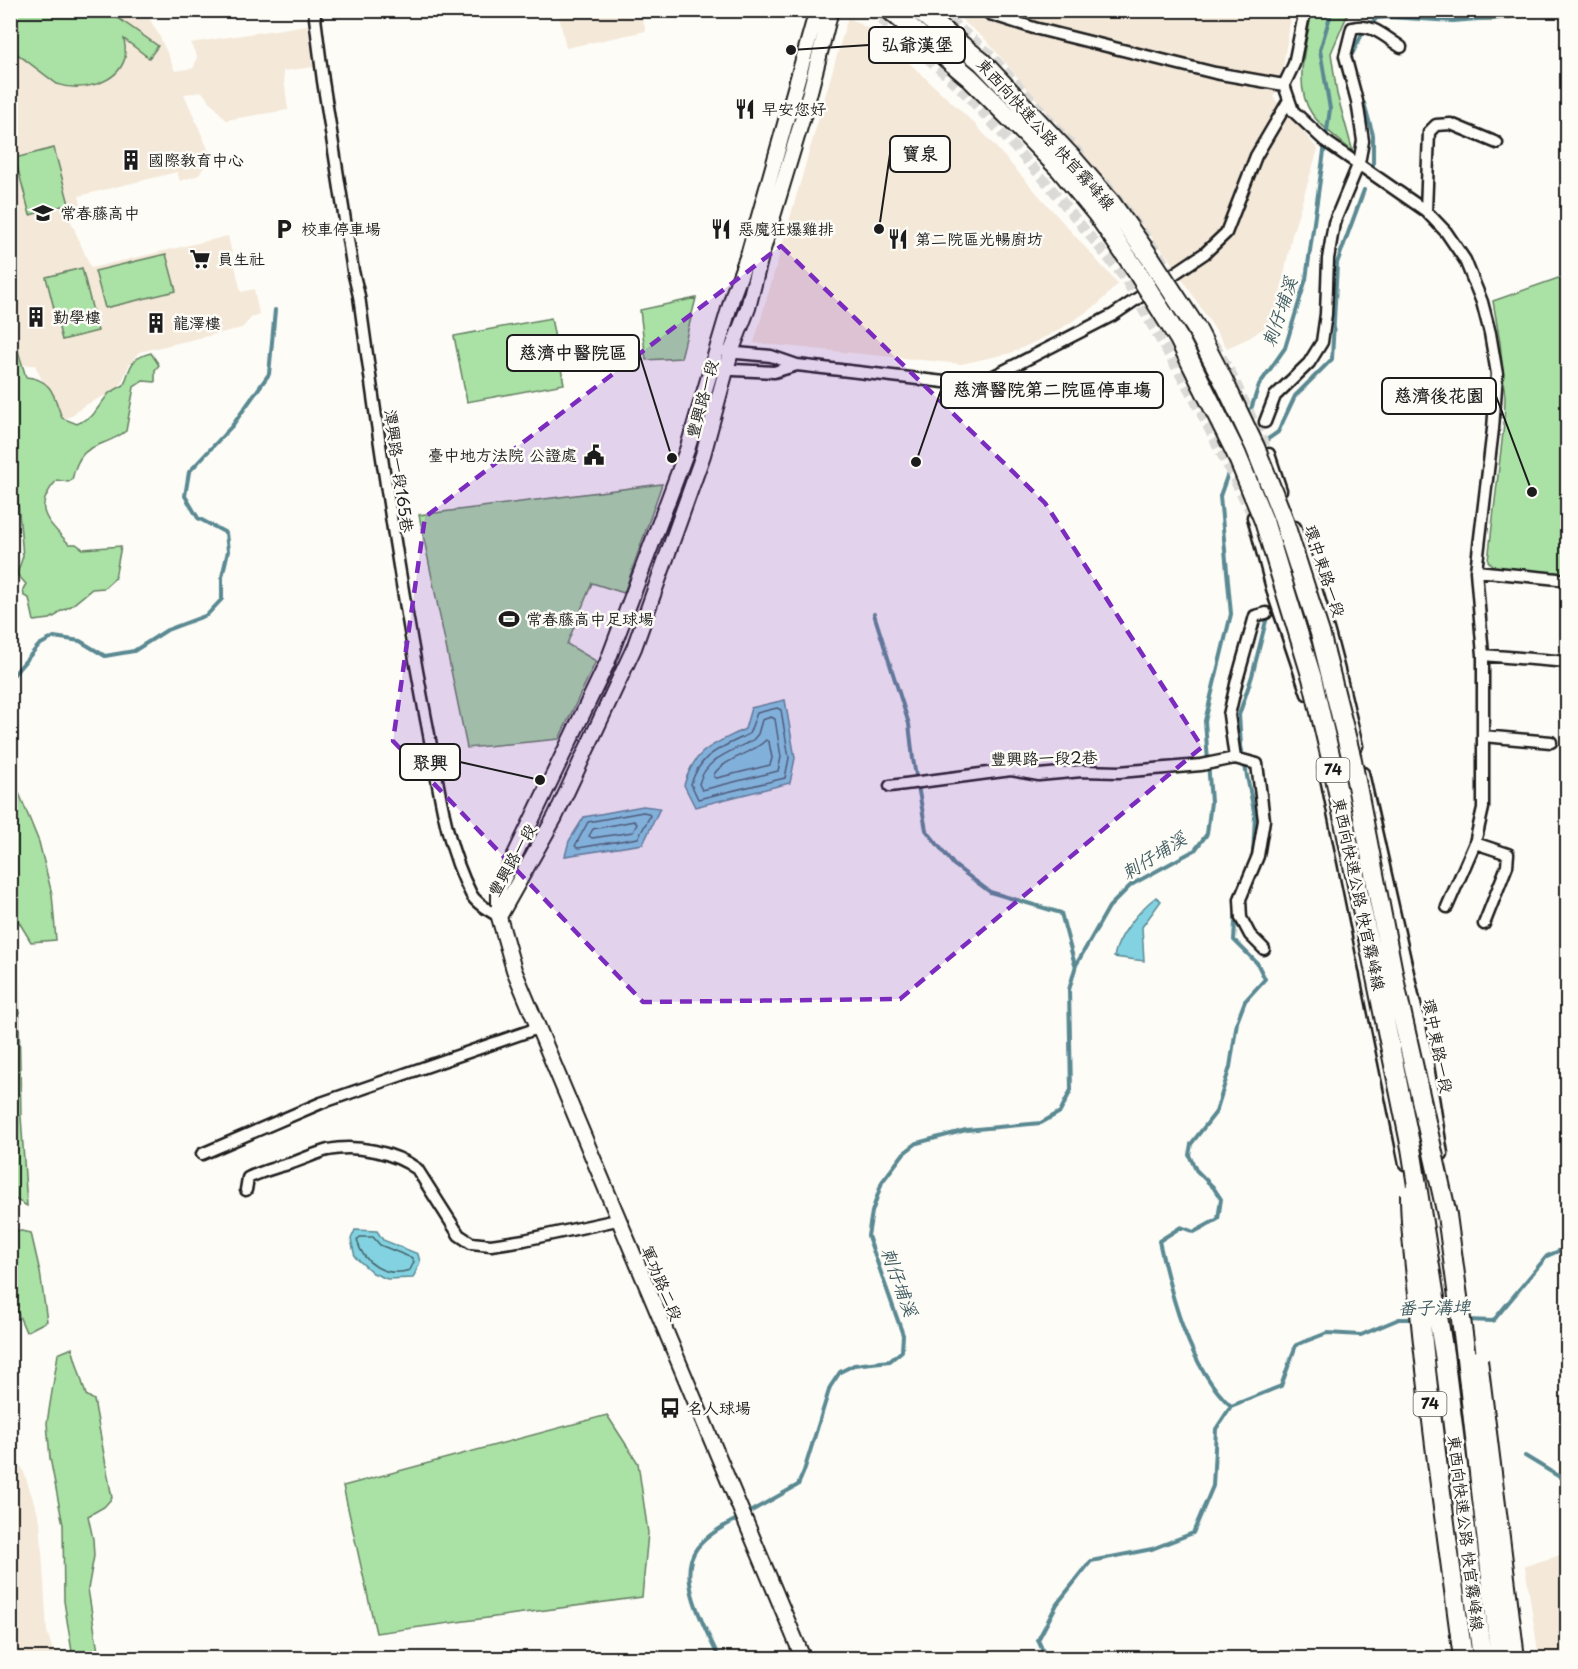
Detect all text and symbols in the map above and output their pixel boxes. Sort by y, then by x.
callout: 弘爺漢堡 [869,27,965,63]
text: 弘爺漢堡 [881,30,953,57]
street label: 東西向快速公路 快官霧峰線 [972,52,1122,215]
place label: 早安您好 [762,96,826,120]
restaurant icon: 早安您好 [733,97,757,121]
callout: 寶泉 [890,136,950,172]
text: 寶泉 [902,139,938,166]
place label: 國際教育中心 [148,147,244,171]
building icon: 國際教育中心 [119,148,143,172]
place label: 常春藤高中 [60,200,140,224]
school or university icon: 常春藤高中 [31,201,55,225]
place label: 校車停車場 [301,216,381,240]
place label: 惡魔狂爆雞排 [738,216,834,240]
parking icon: 校車停車場 [272,217,296,241]
restaurant icon: 惡魔狂爆雞排 [709,217,733,241]
place label: 第二院區光暢廚坊 [915,226,1043,250]
restaurant icon: 第二院區光暢廚坊 [886,227,910,251]
place label: 員生社 [217,246,265,270]
supermarket icon: 員生社 [188,247,212,271]
water label: 刺仔埔溪 [1254,272,1303,350]
place label: 勤學樓 [53,304,101,328]
building icon: 勤學樓 [24,305,48,329]
place label: 龍澤樓 [173,310,221,334]
building icon: 龍澤樓 [144,311,168,335]
callout: 慈濟中醫院區 [507,335,639,371]
text: 慈濟中醫院區 [519,338,627,365]
street label: 豐興路一段 [679,357,723,440]
callout: 慈濟醫院第二院區停車塲 [941,372,1163,408]
text: 慈濟醫院第二院區停車塲 [953,375,1151,402]
callout: 慈濟後花園 [1382,378,1496,414]
text: 慈濟後花園 [1394,381,1484,408]
street label: 潭興路一段165巷 [379,408,421,534]
place label: 臺中地方法院 公證處 [428,442,577,466]
public building icon: 臺中地方法院 公證處 [582,443,606,467]
street label: 環中東路一段 [1300,521,1352,620]
place label: 常春藤高中足球場 [526,606,654,630]
sports icon: 常春藤高中足球場 [497,607,521,631]
callout: 聚興 [400,744,460,780]
street label: 豐興路一段2巷 [990,744,1098,770]
text: 聚興 [412,748,448,775]
road number: 74 [1316,758,1350,782]
street label: 東西向快速公路 快官霧峰線 [1328,795,1392,993]
street label: 豐興路一段 [481,819,541,900]
water label: 刺仔埔溪 [1116,824,1192,885]
street label: 環中東路一段 [1418,996,1460,1095]
street label: 軍功路二段 [636,1241,690,1324]
water label: 刺仔埔溪 [875,1243,926,1321]
water label: 番子溝埤 [1398,1292,1472,1321]
road number: 74 [1414,1392,1446,1416]
place label: 名人球場 [687,1395,751,1419]
bus stop icon: 名人球場 [658,1396,682,1420]
street label: 東西向快速公路 快官霧峰線 [1443,1434,1491,1632]

